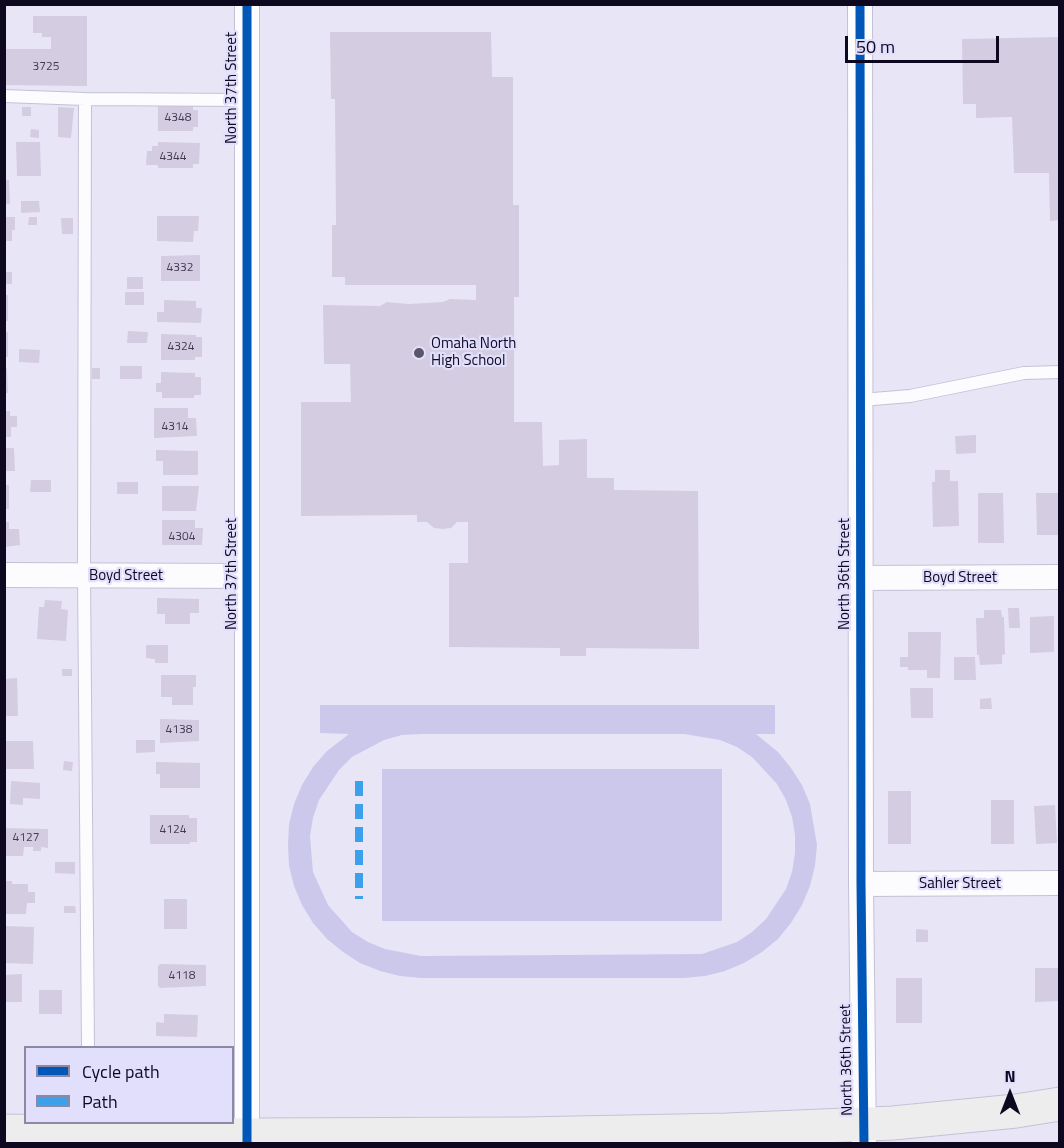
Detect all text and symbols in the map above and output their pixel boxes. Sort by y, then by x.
scale bar [848,24,1002,62]
street label: North 37th Street [223,32,241,144]
text: 50 m [856,33,895,60]
house number: 3725 [33,60,59,74]
house number: 4348 [165,111,191,125]
house number: 4344 [160,150,186,164]
house number: 4332 [167,261,193,275]
place label: Omaha North High School [431,335,516,370]
house number: 4324 [168,340,194,354]
marker: Omaha North High School [412,346,426,360]
house number: 4314 [162,420,188,434]
street label: North 37th Street [223,518,241,630]
street label: North 36th Street [836,518,854,630]
house number: 4304 [169,530,195,544]
street label: Boyd Street [89,567,163,585]
street label: Boyd Street [923,569,997,587]
house number: 4138 [166,723,192,737]
house number: 4124 [160,823,186,837]
house number: 4127 [13,831,39,845]
street label: Sahler Street [919,875,1001,893]
house number: 4118 [169,969,195,983]
street label: North 36th Street [837,1004,857,1116]
legend [24,1046,234,1124]
text: Cycle path [82,1058,160,1085]
north arrow [980,1064,1040,1124]
text: N [1004,1064,1016,1088]
text: Path [82,1088,118,1115]

